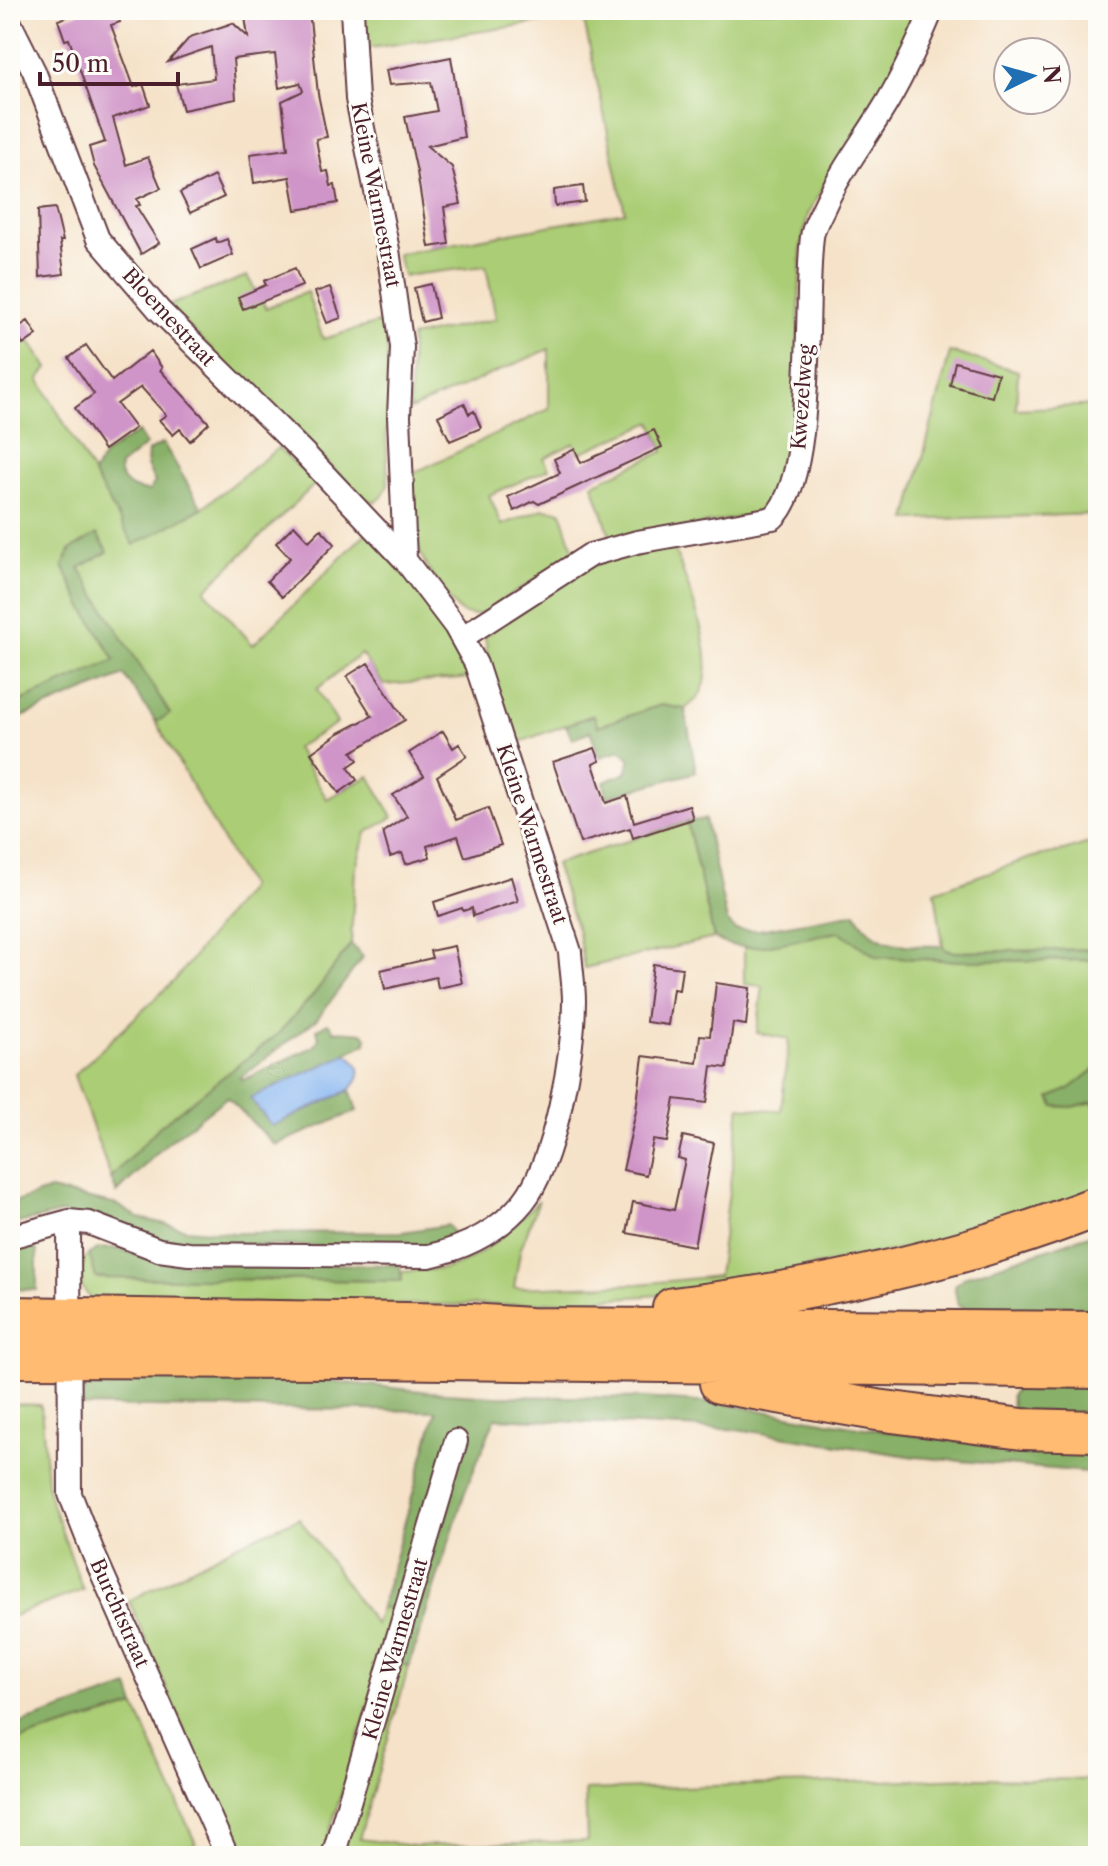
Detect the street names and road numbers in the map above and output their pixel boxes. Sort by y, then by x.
street label: Kleine Warmestraat [346,100,406,290]
street label: Bloemestraat [118,263,220,371]
street label: Kwezelweg [786,343,818,451]
street label: Kleine Warmestraat [492,741,572,927]
street label: Burchtstraat [85,1555,155,1671]
street label: Kleine Warmestraat [358,1555,432,1743]

